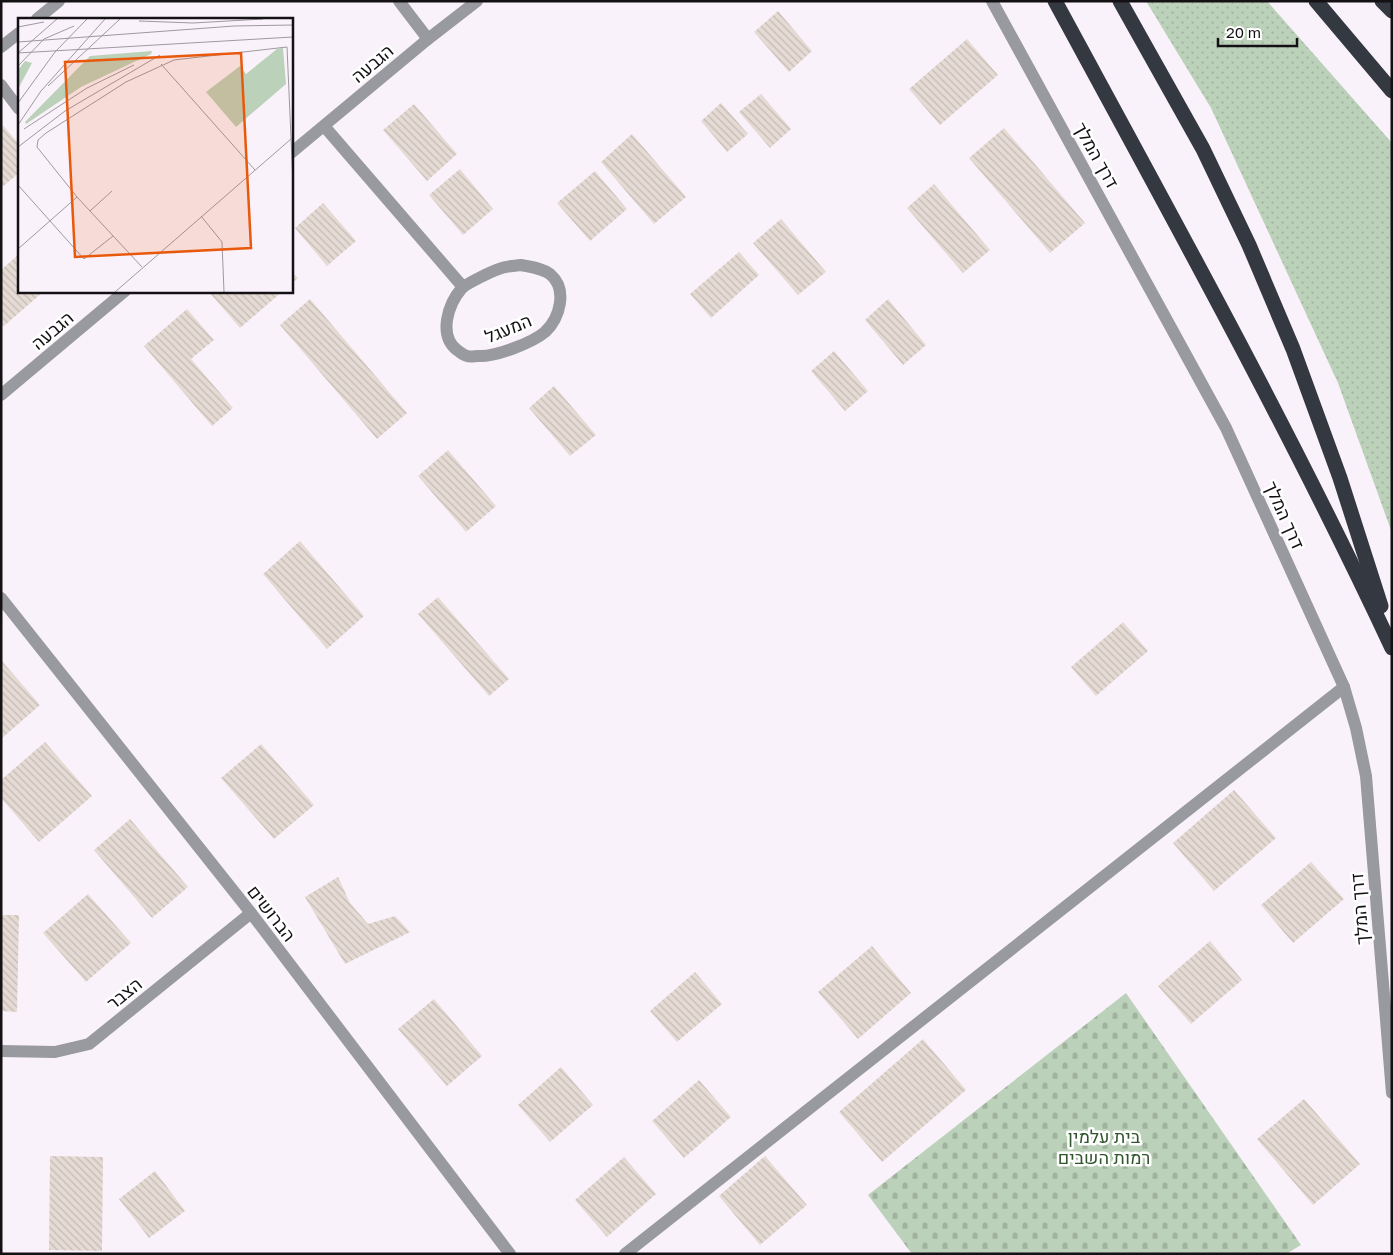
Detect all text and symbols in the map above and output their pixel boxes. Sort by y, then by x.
scale bar [1218,15,1297,47]
inset map [18,18,292,292]
text: 20 m [1226,23,1261,41]
street label: הגבעה [347,39,397,87]
street label: דרך המלך [1070,118,1124,192]
street label: הגבעה [27,306,77,354]
street label: המעגל [481,309,535,347]
street label: דרך המלך [1260,478,1310,552]
street label: דרך המלך [1345,872,1373,946]
street label: הברושים [243,880,301,946]
street label: הצבר [102,972,146,1014]
park label: בית עלמין רמות השבים [1058,1125,1150,1168]

